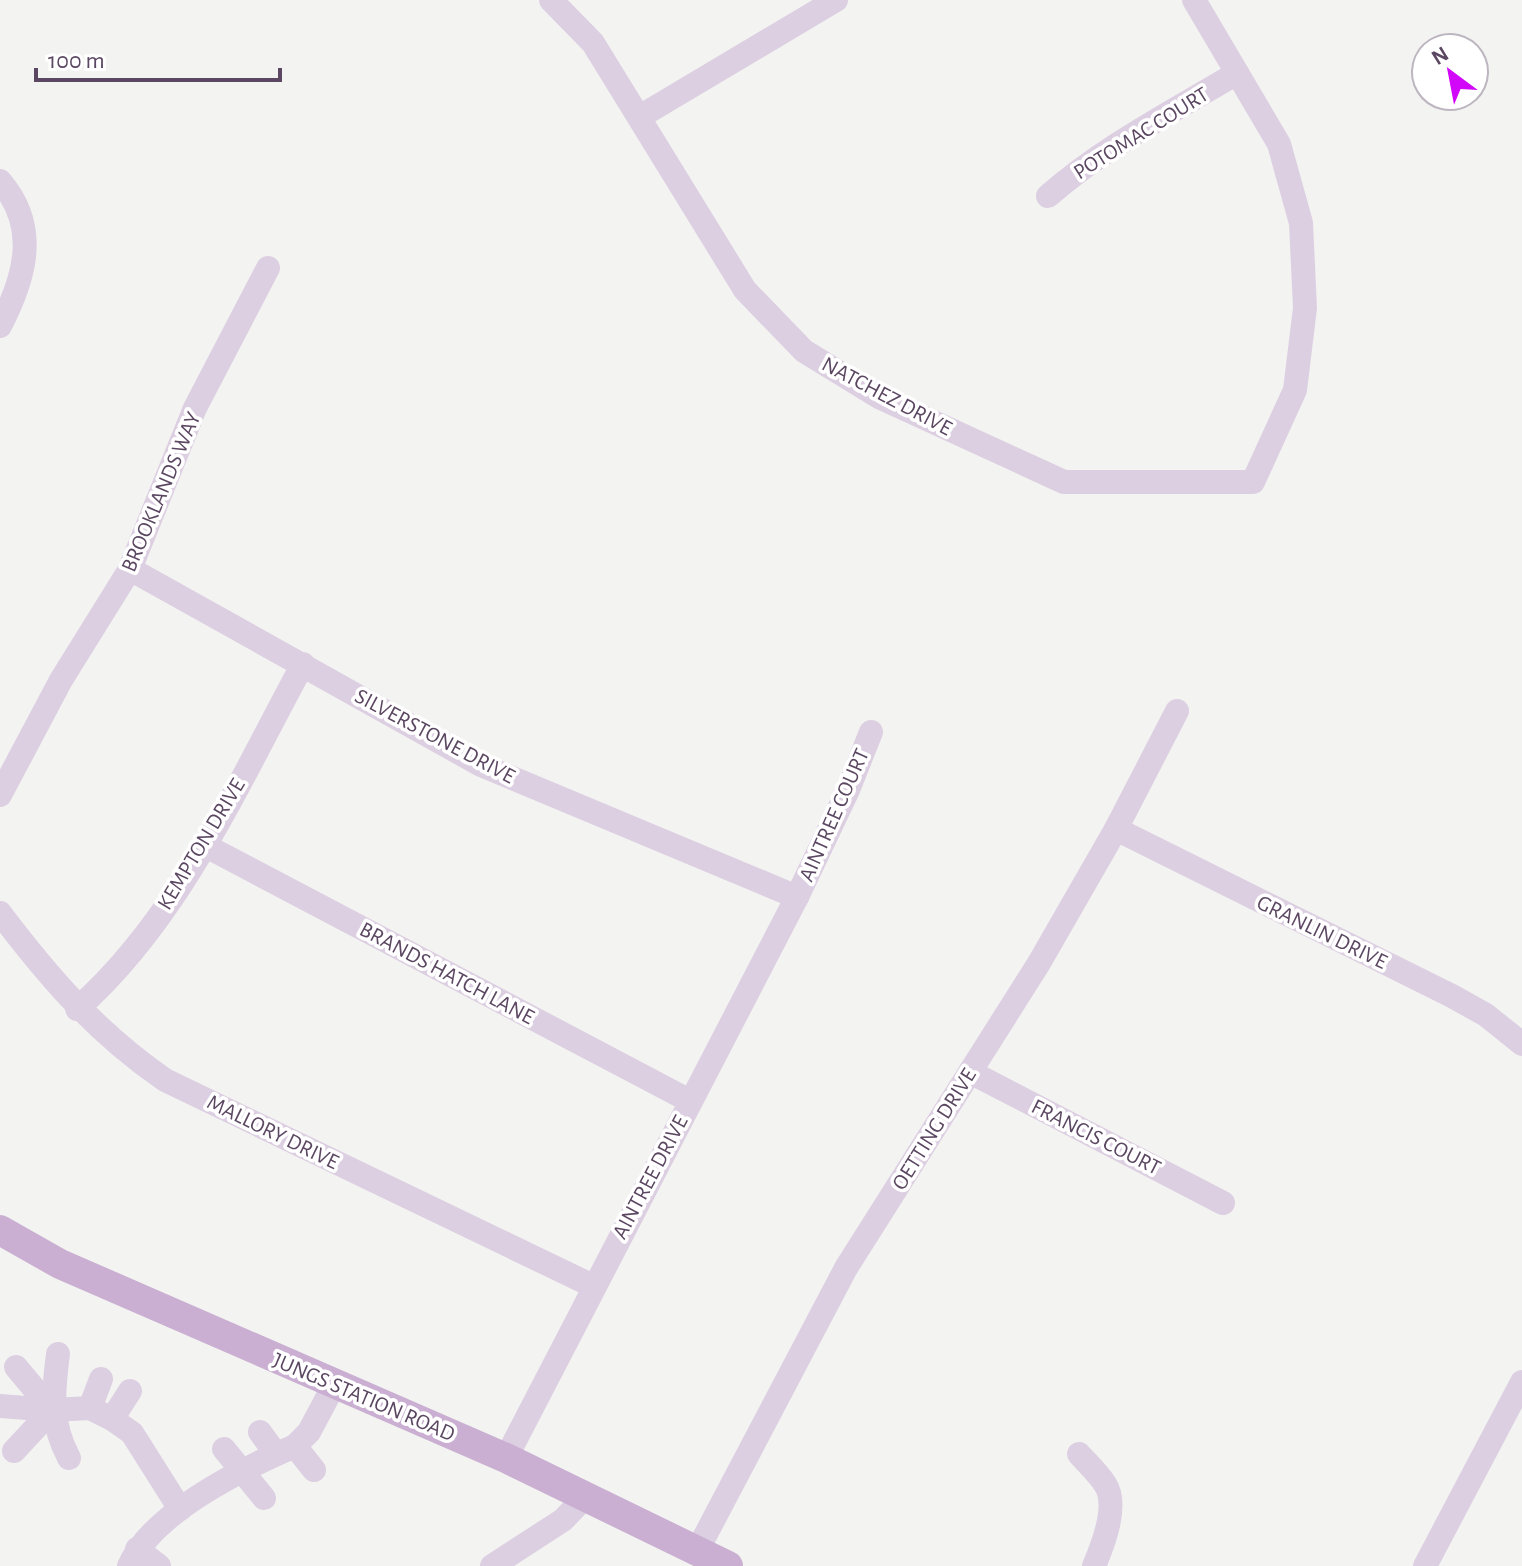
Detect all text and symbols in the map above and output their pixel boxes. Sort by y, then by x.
scale bar [36,32,280,82]
north arrow [1410,32,1490,112]
text: N [1428,43,1452,69]
text: 100 m [48,49,105,73]
street label: POTOMAC COURT [1070,83,1213,183]
street label: NATCHEZ DRIVE [818,353,956,440]
street label: BROOKLANDS WAY [117,408,205,575]
street label: SILVERSTONE DRIVE [351,685,519,788]
street label: AINTREE COURT [795,745,873,885]
street label: KEMPTON DRIVE [153,774,249,913]
street label: GRANLIN DRIVE [1253,891,1391,973]
street label: BRANDS HATCH LANE [356,918,538,1028]
street label: OETTING DRIVE [888,1064,980,1194]
street label: MALLORY DRIVE [204,1091,343,1173]
street label: FRANCIS COURT [1028,1095,1164,1179]
street label: AINTREE DRIVE [608,1111,692,1242]
street label: JUNGS STATION ROAD [270,1349,458,1445]

